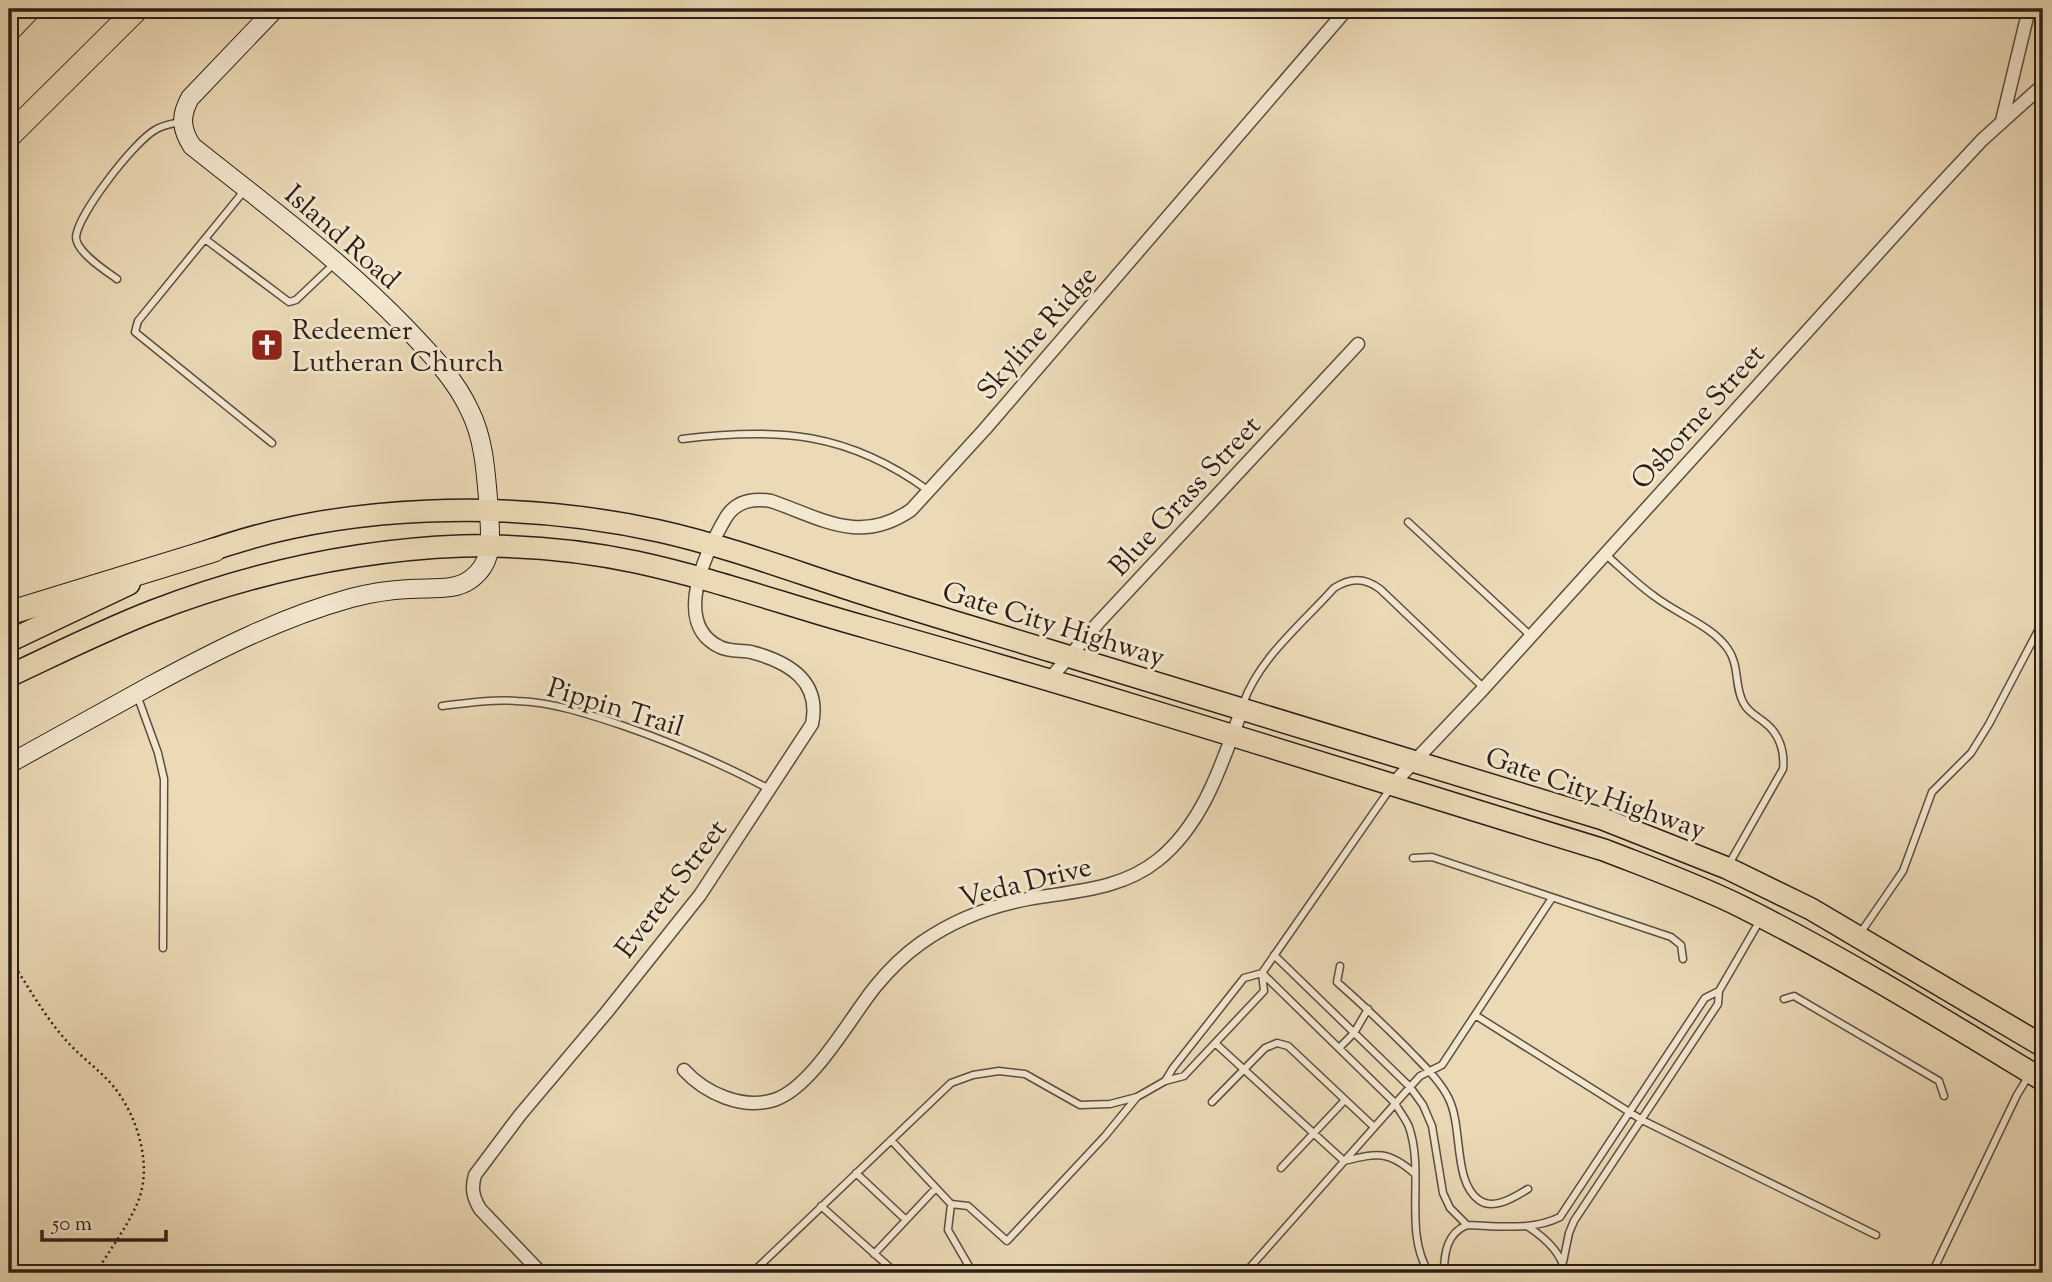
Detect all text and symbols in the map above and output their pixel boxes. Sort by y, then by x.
street label: Island Road [274,177,408,300]
street label: Skyline Ridge [969,258,1108,410]
place label: Redeemer Lutheran Church [292,312,504,384]
church icon: Redeemer Lutheran Church [248,326,286,364]
street label: Osborne Street [1623,336,1776,500]
street label: Blue Grass Street [1101,407,1272,586]
street label: Gate City Highway [937,573,1169,679]
street label: Pippin Trail [542,669,689,749]
street label: Gate City Highway [1479,738,1711,851]
street label: Everett Street [607,812,738,968]
street label: Veda Drive [955,848,1096,920]
scale bar [42,1198,166,1242]
text: 50 m [51,1210,92,1240]

